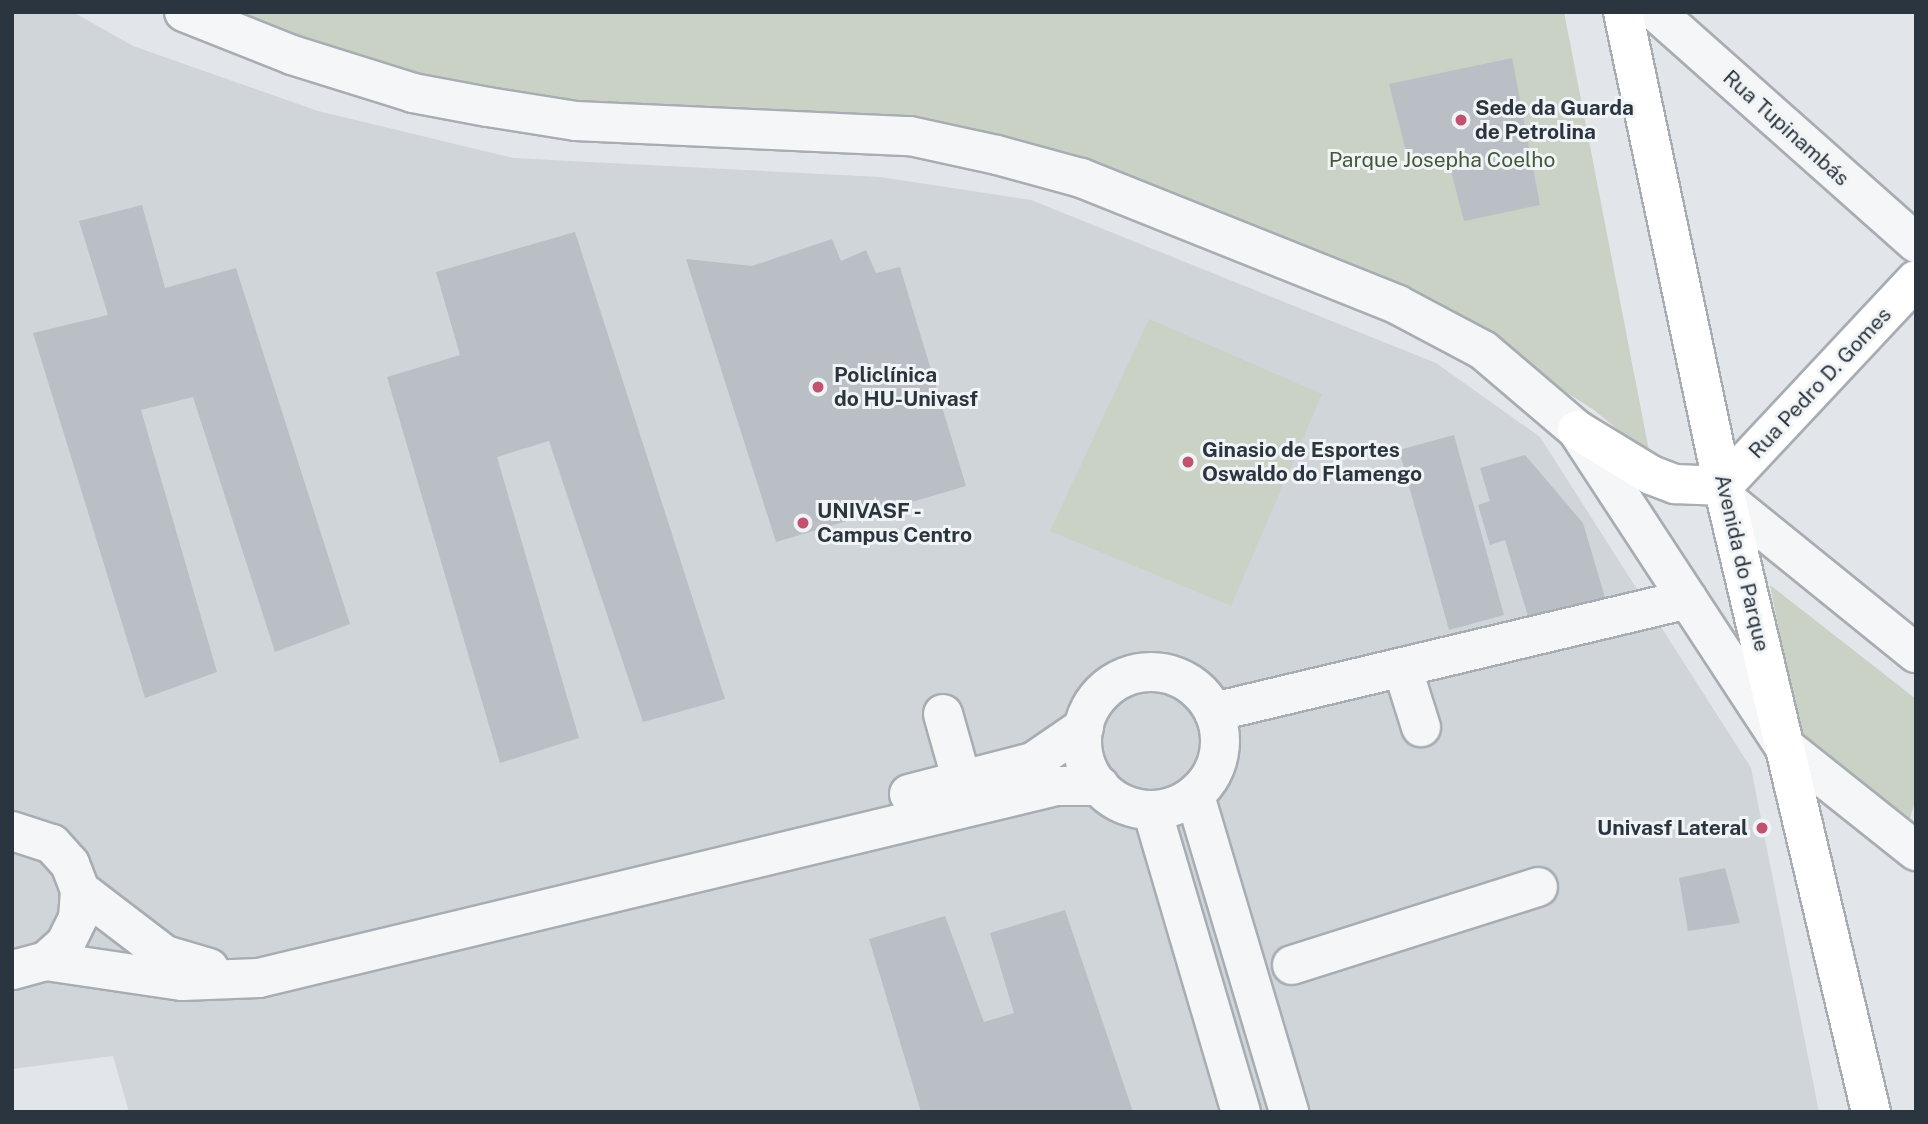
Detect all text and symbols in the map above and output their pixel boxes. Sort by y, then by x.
street label: Rua Tupinambás [1718,65,1854,191]
place label: Sede da Guarda de Petrolina [1475,95,1634,145]
marker: Sede da Guarda de Petrolina [1453,112,1469,128]
park label: Parque Josepha Coelho [1329,147,1555,173]
street label: Rua Pedro D. Gomes [1743,302,1897,464]
place label: Policlínica do HU-Univasf [834,362,978,412]
marker: Policlínica do HU-Univasf [808,377,828,397]
place label: Ginasio de Esportes Oswaldo do Flamengo [1202,437,1422,487]
marker: Ginasio de Esportes Oswaldo do Flamengo [1180,454,1196,470]
street label: Avenida do Parque [1709,472,1775,654]
place label: UNIVASF - Campus Centro [817,498,972,548]
marker: UNIVASF - Campus Centro [795,515,811,531]
place label: Univasf Lateral [1597,815,1748,841]
marker: Univasf Lateral [1754,820,1770,836]

